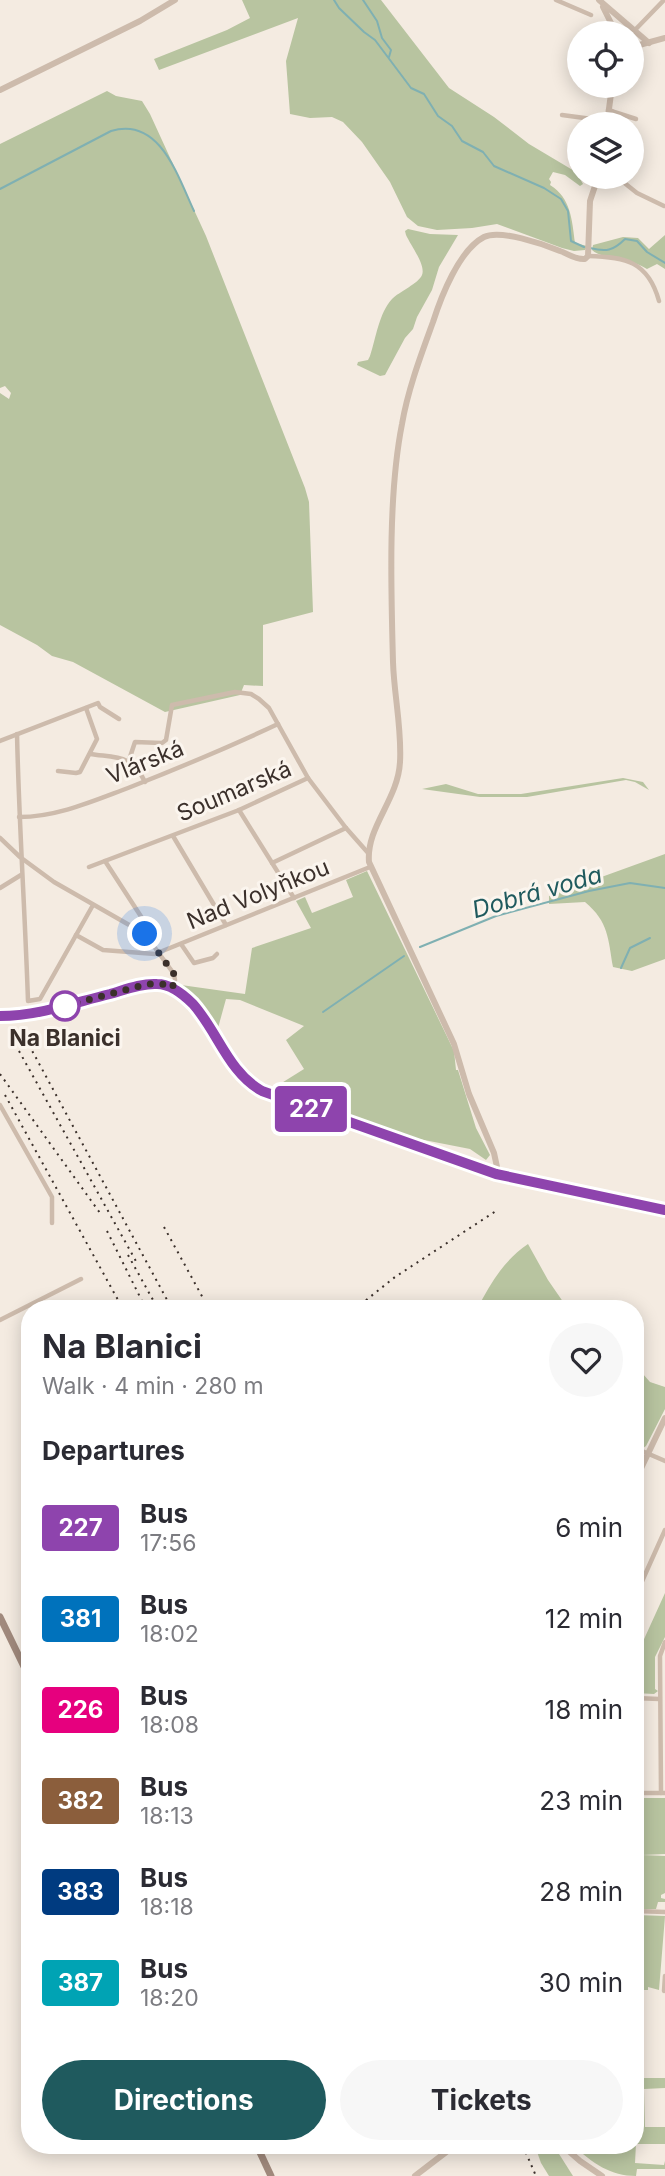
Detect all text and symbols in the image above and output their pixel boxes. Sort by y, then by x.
map controls [567,21,644,189]
button: locate [567,21,644,98]
button: layers [567,112,644,189]
street label: Vlárská [102,734,188,790]
street label: Soumarská [173,754,295,828]
street label: Nad Volyňkou [183,853,333,935]
water label: Dobrá voda [469,860,605,924]
your location [127,916,162,951]
marker: Na Blanici [50,991,80,1021]
place label: Na Blanici [9,1024,121,1052]
line badge: 227 [271,1086,351,1132]
text: 227 [289,1094,333,1123]
button: heart [549,1323,623,1397]
text: Na Blanici [42,1326,202,1366]
text: Walk · 4 min · 280 m [42,1372,264,1400]
text: Departures [42,1435,185,1466]
text: Bus [140,1498,188,1529]
text: 6 min [555,1512,623,1543]
text: 227 [58,1513,103,1542]
text: 17:56 [140,1529,196,1557]
text: Bus [140,1589,188,1620]
text: 12 min [545,1603,623,1634]
text: 381 [60,1604,101,1633]
text: 18:02 [140,1620,199,1648]
text: Bus [140,1680,188,1711]
text: 18 min [545,1694,623,1725]
text: 226 [58,1695,103,1724]
text: 18:08 [140,1711,199,1739]
text: Bus [140,1771,188,1802]
text: 23 min [539,1785,623,1816]
text: 382 [57,1786,104,1815]
text: 18:13 [140,1802,194,1830]
text: Bus [140,1862,188,1893]
text: 28 min [539,1876,623,1907]
text: 383 [57,1877,104,1906]
text: 18:18 [140,1893,194,1921]
text: Bus [140,1953,188,1984]
text: 30 min [539,1967,623,1998]
text: 387 [58,1968,103,1997]
text: 18:20 [140,1984,199,2012]
button: Directions [42,2060,326,2140]
button: Tickets [340,2060,623,2140]

